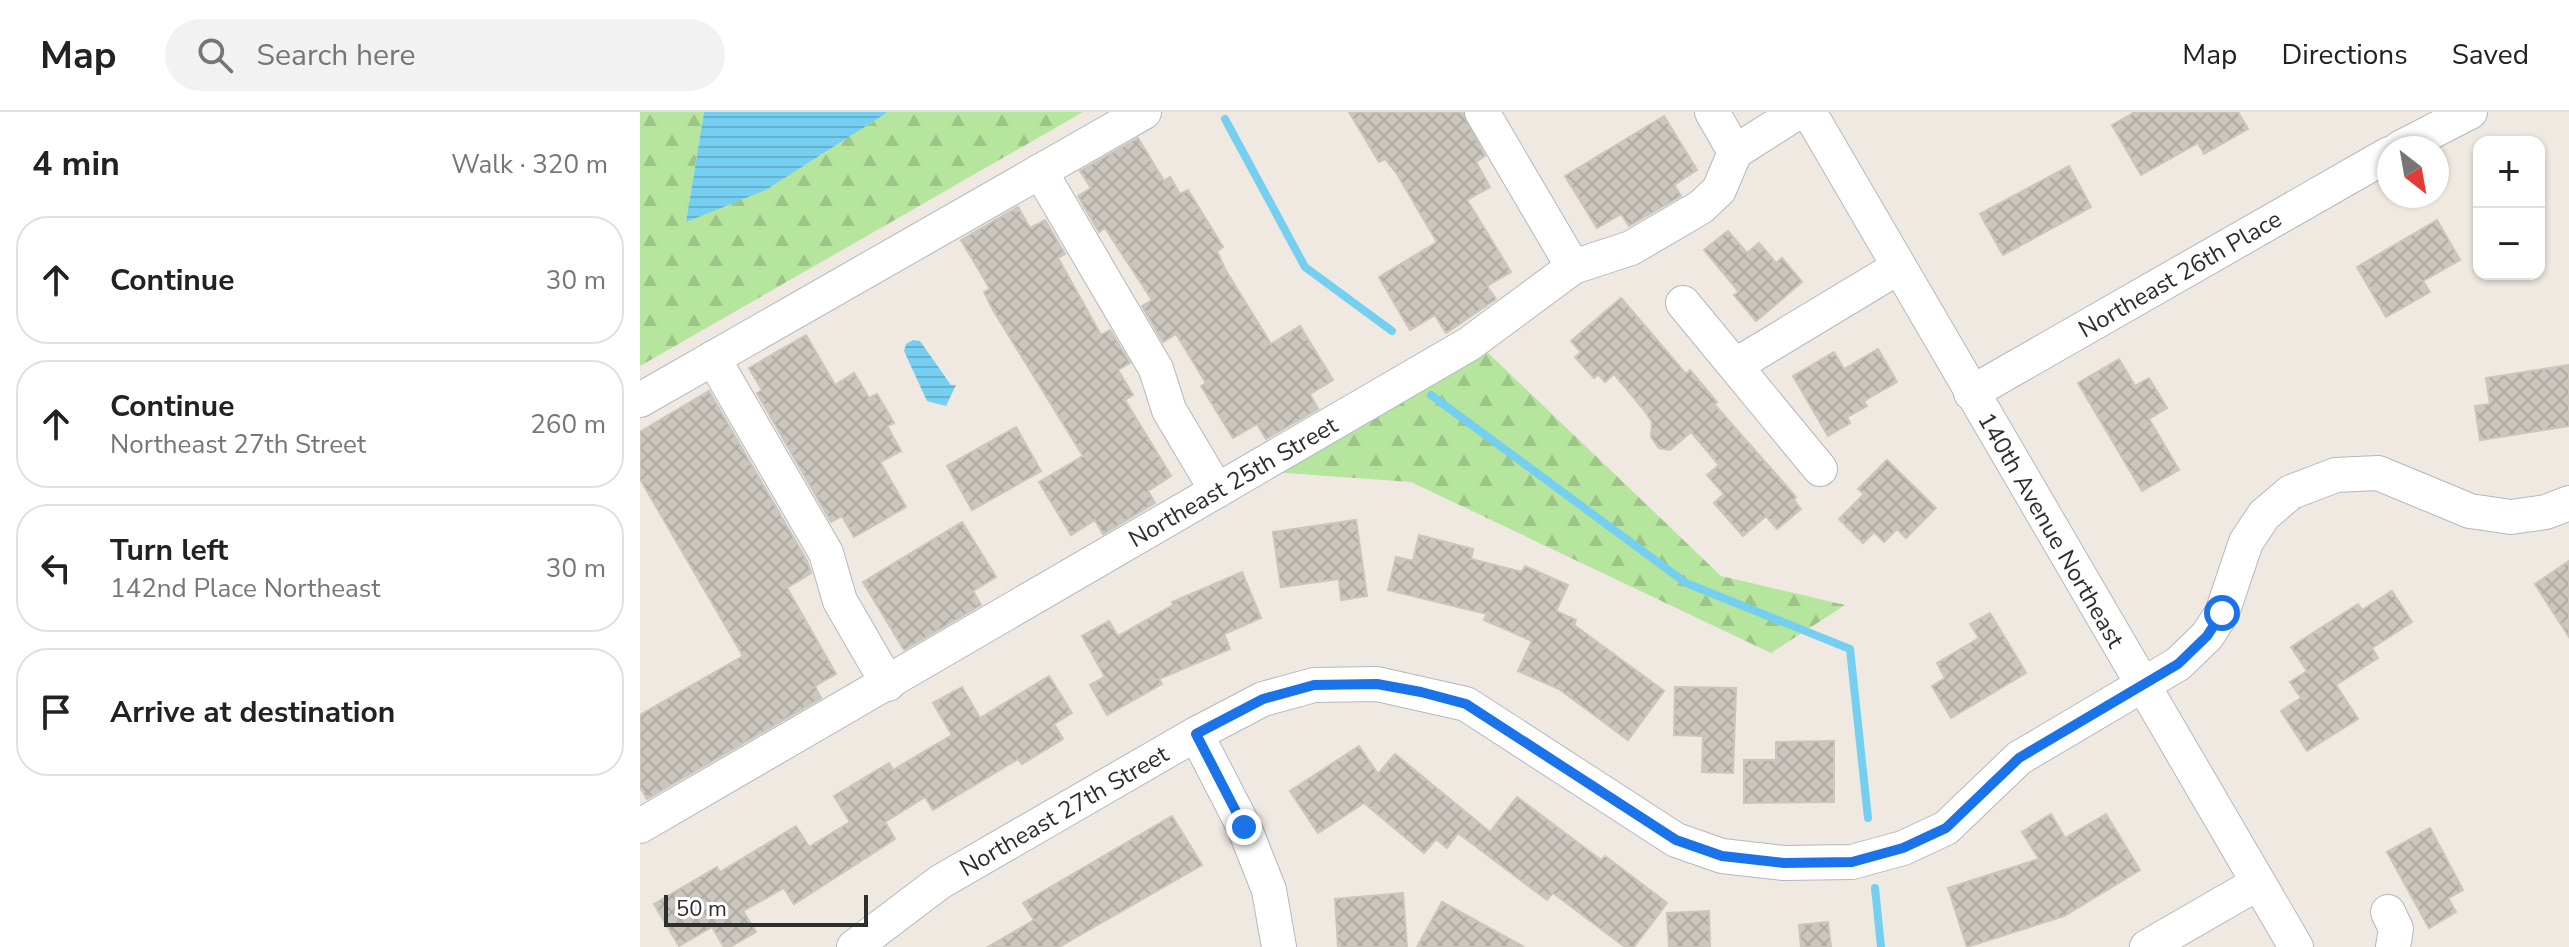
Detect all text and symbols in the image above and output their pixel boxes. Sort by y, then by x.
search box [165,19,725,91]
text: Map [40,30,117,81]
icon: search [193,33,237,77]
text: Search here [257,35,416,76]
text: Map [2182,36,2237,74]
text: Directions [2281,36,2408,74]
text: Saved [2452,36,2529,74]
north arrow [2377,136,2449,208]
map controls [2473,136,2545,280]
button: + [2473,136,2545,208]
text: 4 min [32,141,120,187]
text: Walk · 320 m [451,147,608,182]
street label: Northeast 26th Place [2073,203,2287,345]
button: − [2473,208,2545,280]
icon: ahead [34,258,78,302]
text: Continue [110,260,235,301]
text: 30 m [546,263,606,298]
text: Continue [110,386,235,427]
icon: ahead [34,402,78,446]
street label: 140th Avenue Northeast [1970,406,2132,654]
text: 260 m [530,407,606,442]
street label: Northeast 25th Street [1123,409,1344,555]
text: Northeast 27th Street [110,427,366,462]
text: Turn left [110,530,228,571]
icon: left [34,546,78,590]
text: 30 m [546,551,606,586]
text: 142nd Place Northeast [110,571,380,606]
route start [2204,595,2240,631]
icon: arrive [34,690,78,734]
text: Arrive at destination [110,692,395,733]
street label: Northeast 27th Street [954,738,1175,884]
route end [1226,809,1262,845]
scale bar [664,891,868,927]
text: 50 m [676,894,727,924]

